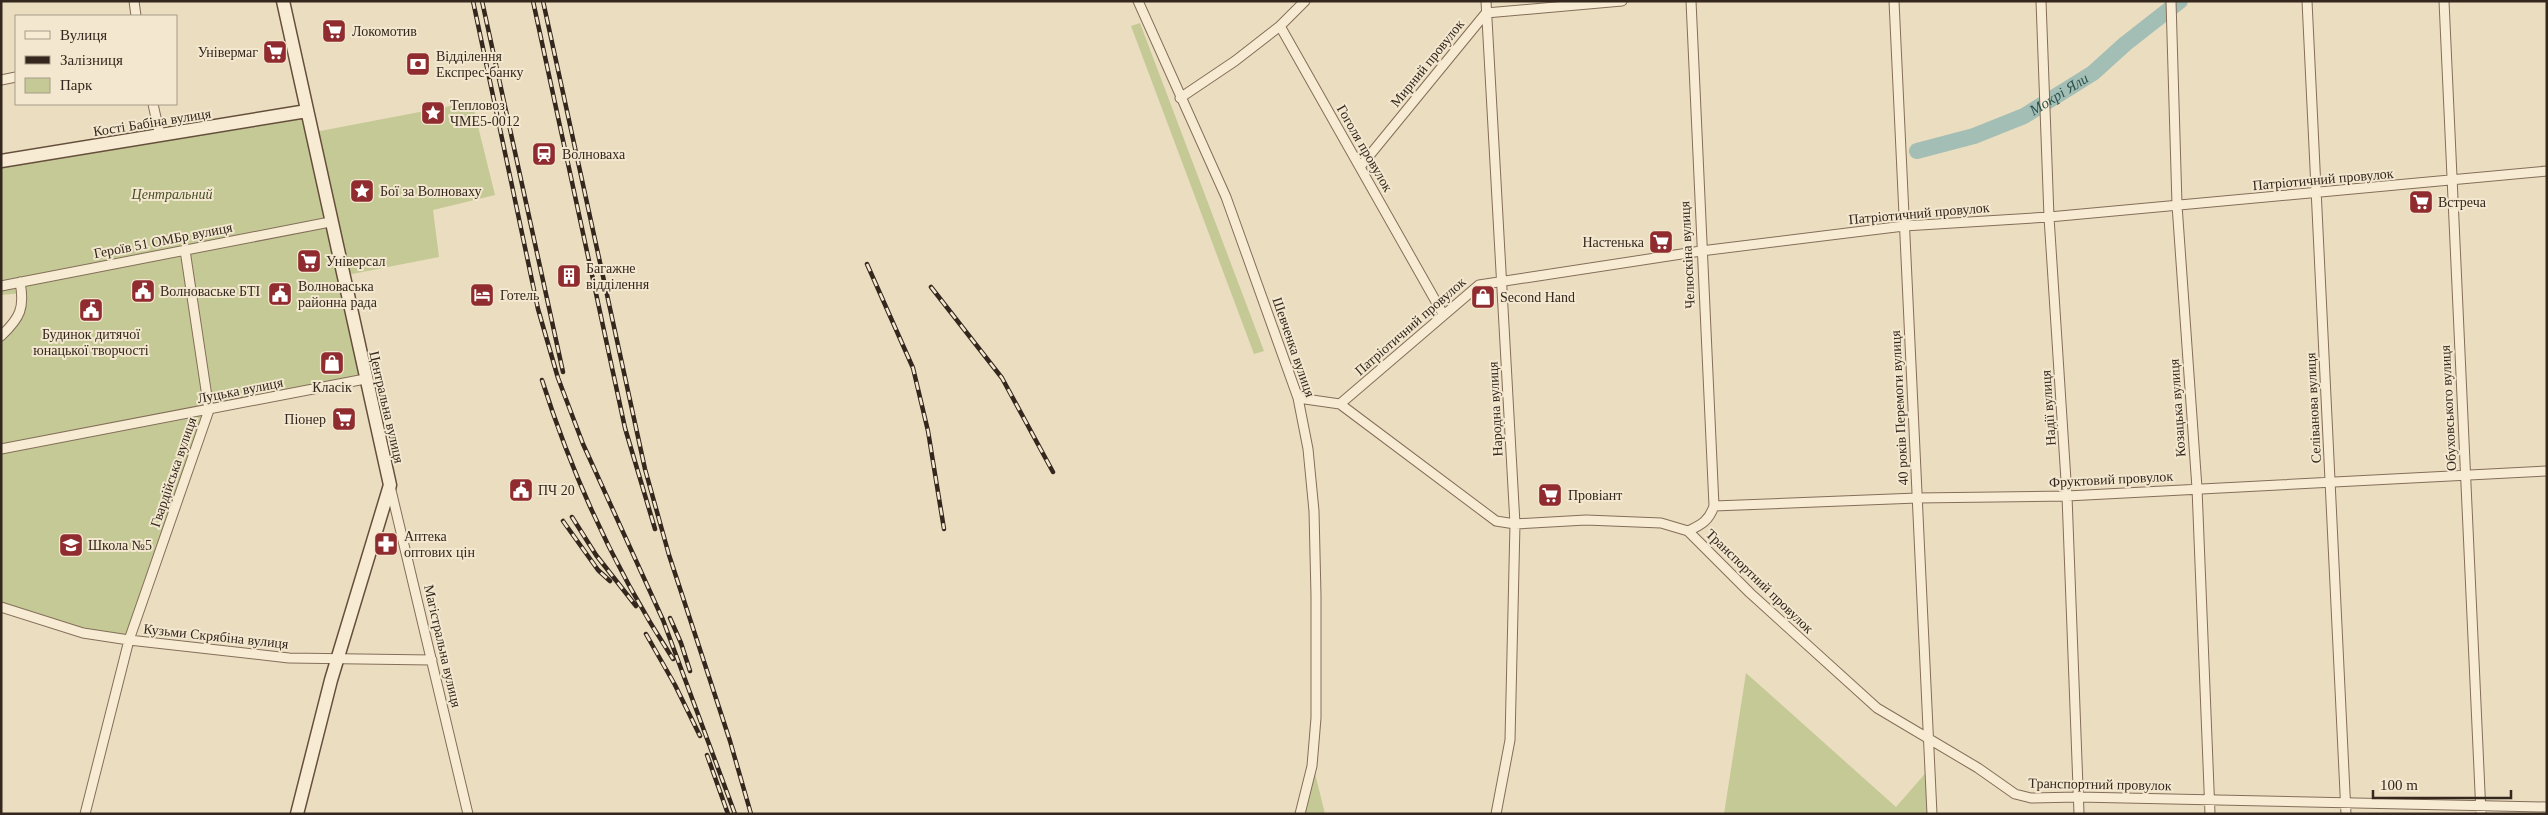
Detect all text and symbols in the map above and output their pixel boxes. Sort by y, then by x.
legend [15,15,178,105]
street label: Мирний провулок [1388,17,1467,110]
supermarket icon: Локомотив [321,18,347,44]
place label: Локомотив [352,24,417,39]
text: Вулиця [60,27,107,43]
supermarket icon: Універмаг [262,39,288,65]
place label: Універмаг [198,45,258,60]
place label: Відділення Експрес-банку [436,49,524,80]
bank icon: Відділення Експрес-банку [405,51,431,77]
text: Залізниця [60,52,123,68]
water label: Мокрі Яли [2026,70,2091,119]
text: Парк [60,77,93,93]
place label: Тепловоз ЧМЕ5-0012 [450,98,520,129]
place icon: Тепловоз ЧМЕ5-0012 [420,100,446,126]
street label: Гоголя провулок [1334,102,1396,195]
street label: Кості Бабіна вулиця [92,106,213,139]
station icon: Волноваха [531,141,557,167]
place label: Волноваха [562,147,626,162]
street label: Патріотичний провулок [2252,166,2394,193]
place icon: Бої за Волноваху [349,178,375,204]
place label: Бої за Волноваху [380,184,481,199]
park label: Центральний [131,187,212,202]
supermarket icon: Встреча [2408,189,2434,215]
place label: Встреча [2438,195,2487,210]
street label: Челюскіна вулиця [1677,200,1698,309]
street label: Патріотичний провулок [1848,200,1990,227]
street label: Героїв 51 ОМБр вулиця [93,220,234,261]
supermarket icon: Настенька [1648,229,1674,255]
place label: Настенька [1582,235,1645,250]
supermarket icon: Універсал [296,248,322,274]
place label: Універсал [326,254,386,269]
place label: Багажне відділення [586,261,650,292]
building icon: Багажне відділення [556,263,582,289]
street label: Патріотичний провулок [1352,274,1469,378]
public building icon: Волноваське БТІ [130,278,156,304]
place label: Волноваська районна рада [298,279,378,310]
public building icon: Волноваська районна рада [267,281,293,307]
hotel icon: Готель [469,282,495,308]
place label: Волноваське БТІ [160,284,260,299]
shop icon: Second Hand [1470,284,1496,310]
place label: Готель [500,288,539,303]
place label: Second Hand [1500,290,1575,305]
street label: Шевченка вулиця [1269,295,1318,399]
public building icon: Будинок дитячої юнацької творчості [78,297,104,323]
place label: Будинок дитячої юнацької творчості [33,327,149,358]
street label: 40 років Перемоги вулиця [1888,329,1911,486]
street label: Обуховського вулиця [2438,344,2459,471]
street label: Центральна вулиця [366,349,407,465]
shop icon: Класік [319,350,345,376]
street label: Селіванова вулиця [2303,352,2324,464]
street label: Козацька вулиця [2167,358,2188,458]
street label: Народна вулиця [1485,361,1505,457]
street label: Надії вулиця [2038,369,2059,446]
street label: Луцька вулиця [196,375,285,406]
place label: Класік [312,380,352,395]
supermarket icon: Піонер [331,406,357,432]
place label: Піонер [284,412,326,427]
street label: Гвардійська вулиця [148,415,200,529]
street label: Фруктовий провулок [2049,469,2174,490]
public building icon: ПЧ 20 [508,477,534,503]
supermarket icon: Провіант [1537,482,1563,508]
place label: ПЧ 20 [538,483,575,498]
place label: Провіант [1568,488,1622,503]
street label: Транспортний провулок [1703,526,1816,637]
place label: Аптека оптових цін [404,529,475,560]
pharmacy icon: Аптека оптових цін [373,531,399,557]
school or university icon: Школа №5 [58,532,84,558]
place label: Школа №5 [88,538,152,553]
street label: Магістральна вулиця [421,583,464,710]
street label: Кузьми Скрябіна вулиця [143,621,290,652]
scale bar [2373,768,2510,800]
street label: Транспортний провулок [2028,776,2172,793]
text: 100 m [2380,777,2418,793]

